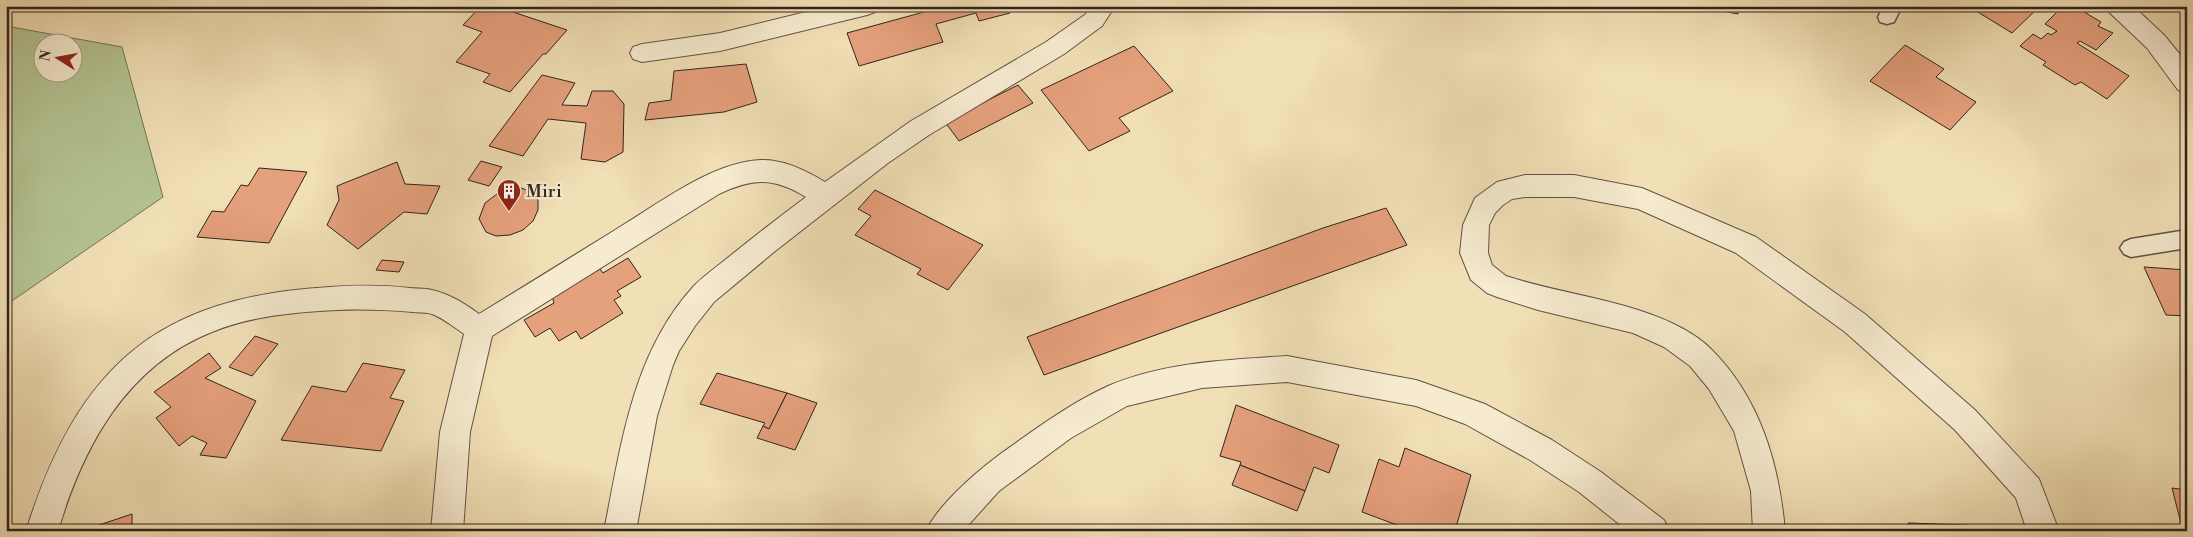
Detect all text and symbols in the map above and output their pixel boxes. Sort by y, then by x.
north arrow [32,32,82,82]
text: N [36,49,56,63]
building icon: Miri [496,178,522,212]
place label: Miri [526,180,562,203]

